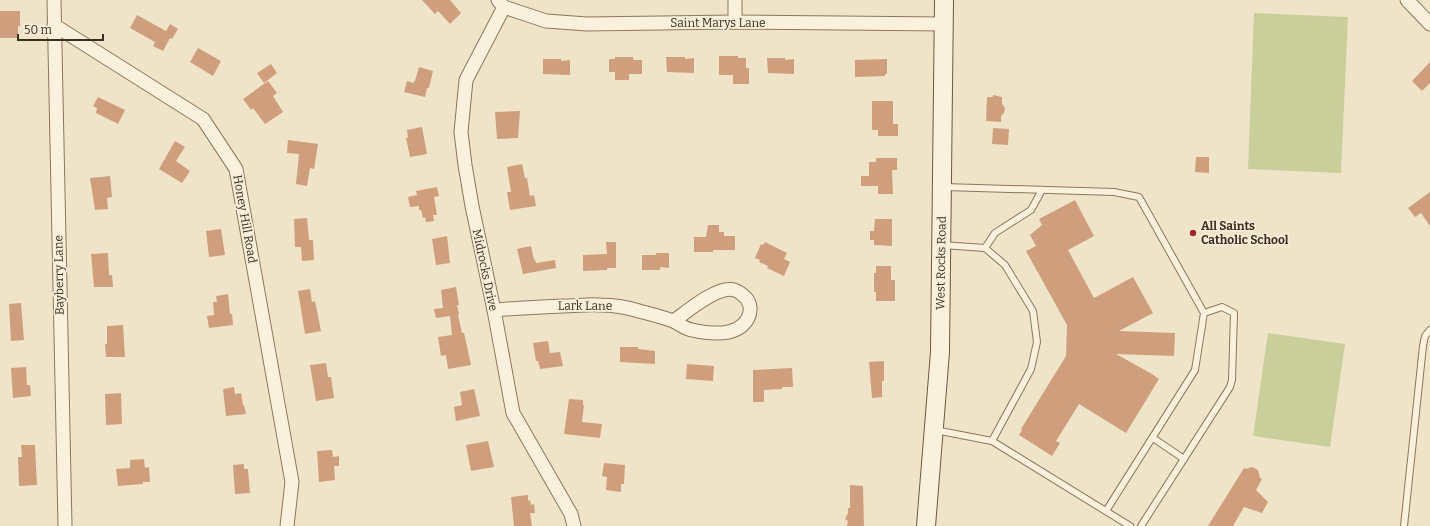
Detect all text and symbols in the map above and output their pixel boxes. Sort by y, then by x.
scale bar [18,16,103,42]
street label: Saint Marys Lane [670,16,766,30]
text: 50 m [24,23,53,37]
street label: Honey Hill Road [230,174,260,264]
street label: West Rocks Road [933,216,949,310]
place label: All Saints Catholic School [1201,219,1289,247]
street label: Midrocks Drive [469,228,501,312]
marker: All Saints Catholic School [1188,228,1198,238]
street label: Bayberry Lane [51,235,67,315]
street label: Lark Lane [558,299,612,313]

